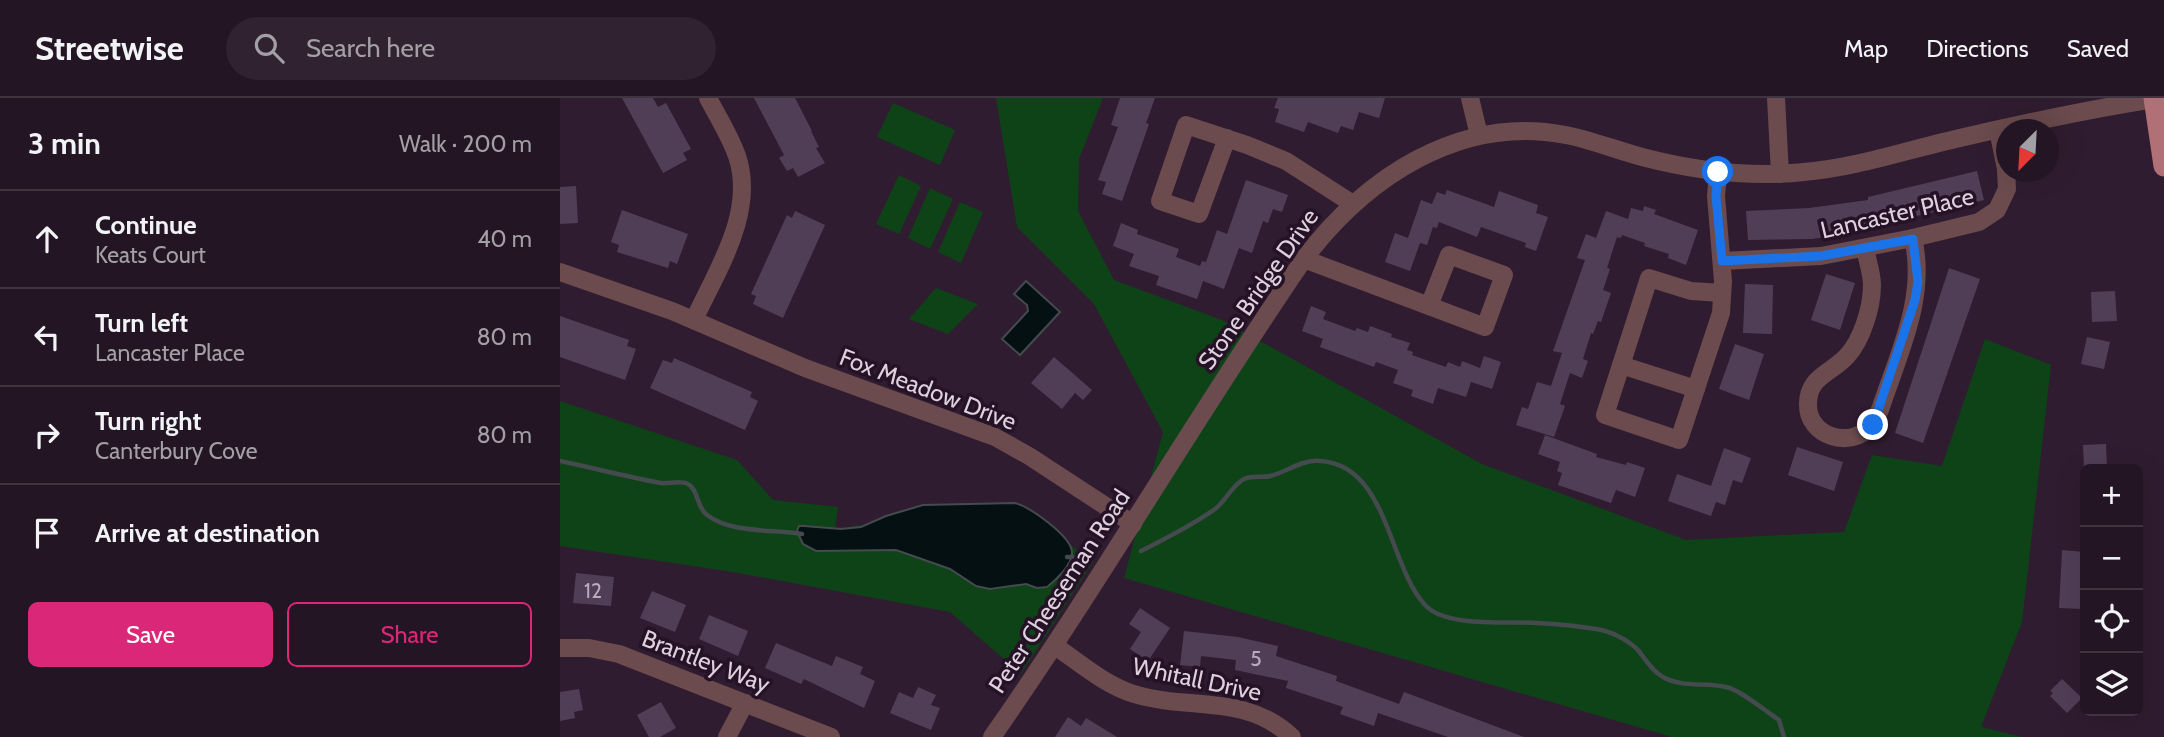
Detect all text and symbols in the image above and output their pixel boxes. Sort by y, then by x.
search box [226,17,716,80]
text: Streetwise [35,28,184,68]
icon: search [250,29,288,67]
text: Search here [306,32,435,64]
text: Map [1844,34,1888,63]
text: Directions [1926,34,2029,63]
text: Saved [2067,34,2129,63]
north arrow [1996,119,2059,182]
text: 3 min [28,125,101,162]
text: Walk · 200 m [399,130,532,158]
route start [1702,156,1733,187]
street label: Lancaster Place [1818,181,1976,245]
street label: Stone Bridge Drive [1192,203,1324,375]
text: Continue [95,209,197,241]
icon: ahead [28,220,66,258]
text: 40 m [477,225,532,253]
text: Keats Court [95,241,206,269]
text: Turn left [95,307,188,339]
icon: left [28,318,66,356]
text: 80 m [477,323,532,351]
text: Lancaster Place [95,339,245,367]
street label: Fox Meadow Drive [835,342,1021,436]
text: Turn right [95,405,201,437]
route end [1857,409,1888,440]
icon: right [28,416,66,454]
text: 80 m [477,421,532,449]
text: Canterbury Cove [95,437,258,465]
map controls [2080,464,2143,716]
button: + [2080,464,2143,527]
street label: Peter Cheeseman Road [982,484,1136,698]
icon: arrive [28,514,66,552]
text: Arrive at destination [95,517,320,549]
button: − [2080,527,2143,590]
house number: 12 [584,578,602,603]
button: locate [2080,590,2143,653]
button: Save [28,602,273,667]
button: Share [287,602,532,667]
street label: Brantley Way [638,623,774,699]
house number: 5 [1250,646,1262,671]
street label: Whitall Drive [1130,651,1264,707]
button: layers [2080,653,2143,716]

